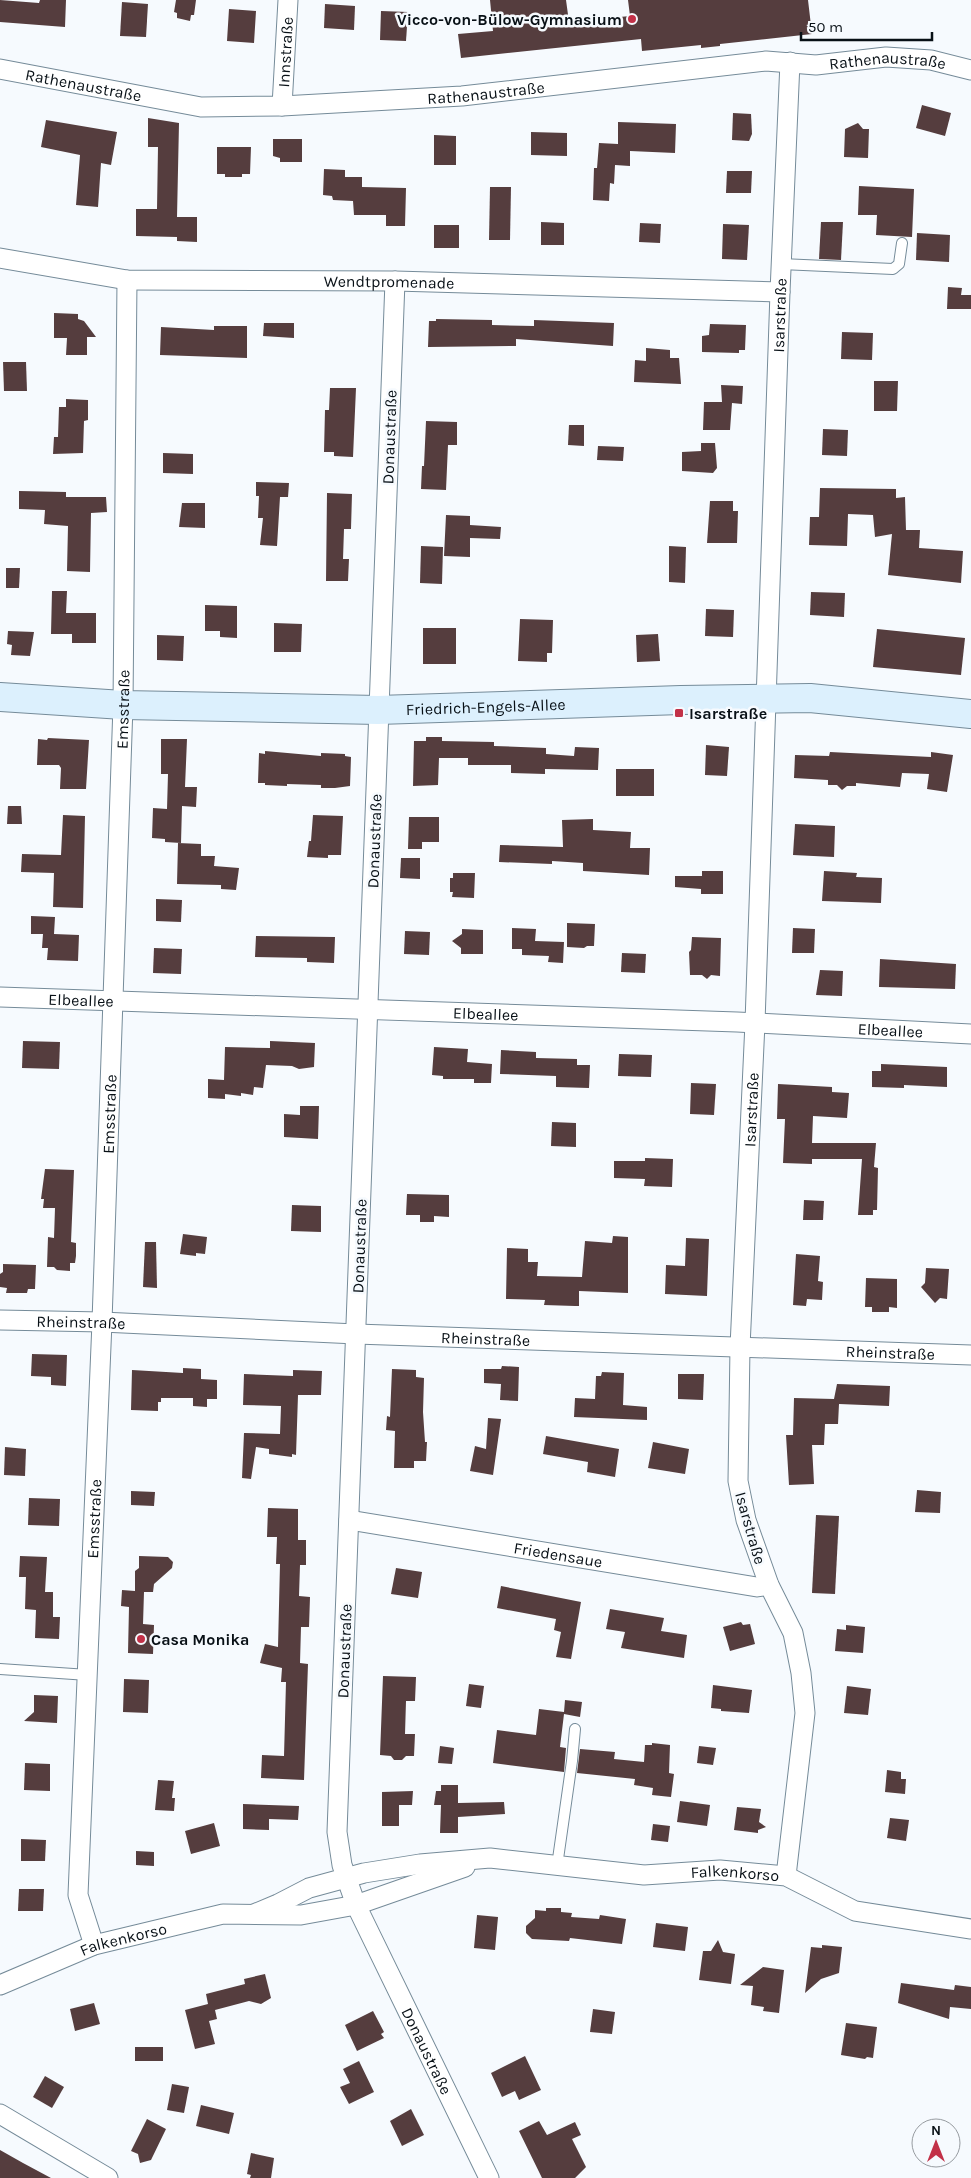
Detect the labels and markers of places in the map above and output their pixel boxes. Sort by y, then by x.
place label: Vicco-von-Bülow-Gymnasium [397,10,622,29]
marker: Vicco-von-Bülow-Gymnasium [626,13,638,25]
place label: Isarstraße [689,704,767,723]
marker: Isarstraße [673,707,685,719]
place label: Casa Monika [151,1630,249,1649]
marker: Casa Monika [135,1633,147,1645]

